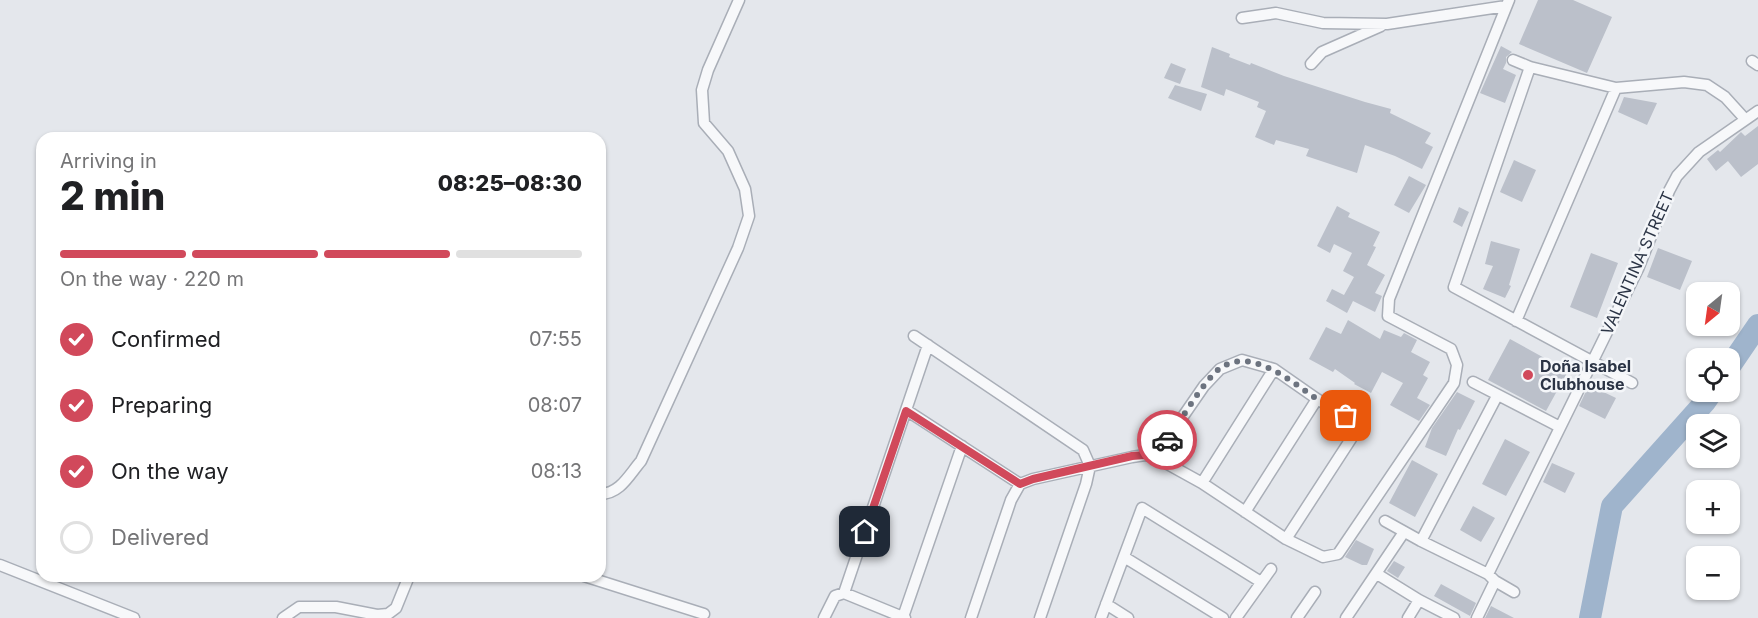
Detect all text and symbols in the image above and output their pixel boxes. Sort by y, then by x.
text: Arriving in [60,149,157,173]
text: 08:25–08:30 [438,170,582,196]
text: 2 min [60,172,165,219]
street label: VALENTINA STREET [1596,188,1678,338]
text: On the way · 220 m [60,267,244,291]
north arrow [1686,282,1740,336]
map controls [1686,282,1740,600]
icon: check [60,323,93,356]
text: Confirmed [111,326,221,352]
text: 07:55 [529,327,582,351]
button: locate [1686,348,1740,402]
place label: Doña Isabel Clubhouse [1540,356,1631,394]
marker: Doña Isabel Clubhouse [1521,368,1535,382]
icon: check [60,389,93,422]
pin [1320,390,1371,441]
text: Preparing [111,392,212,418]
text: 08:07 [528,393,582,417]
icon: bag [1329,399,1362,432]
courier [1137,410,1197,470]
button: layers [1686,414,1740,468]
icon: car [1151,424,1184,457]
icon: check [60,455,93,488]
text: On the way [111,458,229,484]
text: 08:13 [531,459,582,483]
button: + [1686,480,1740,534]
pin [839,506,890,557]
icon: home [848,515,881,548]
text: Delivered [111,524,209,550]
button: − [1686,546,1740,600]

